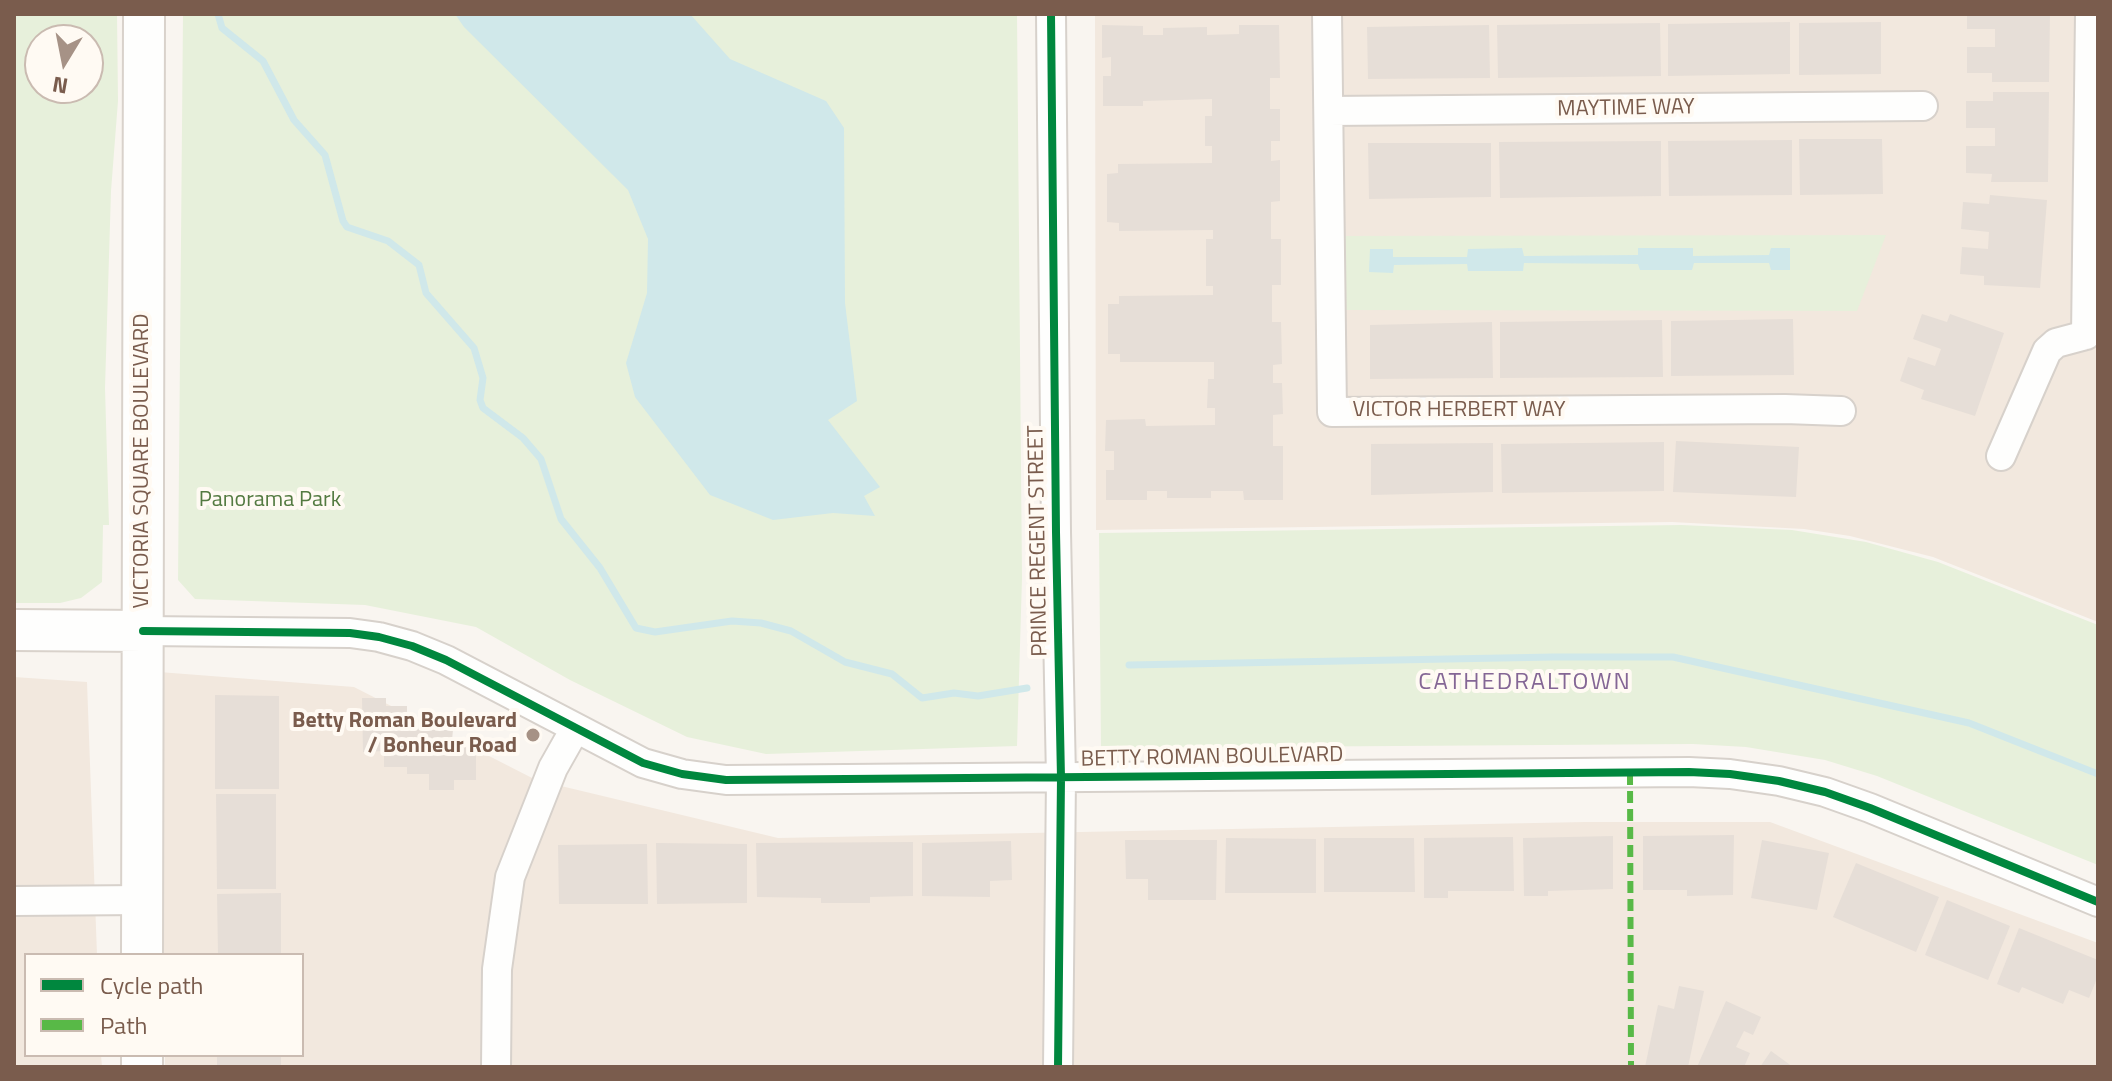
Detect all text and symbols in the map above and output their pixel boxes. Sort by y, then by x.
north arrow [24,24,104,104]
text: N [50,68,71,104]
street label: MAYTIME WAY [1557,95,1695,123]
street label: VICTORIA SQUARE BOULEVARD [130,314,156,608]
street label: VICTOR HERBERT WAY [1352,398,1566,424]
street label: PRINCE REGENT STREET [1024,425,1054,657]
park label: Panorama Park [199,488,341,514]
district label: CATHEDRALTOWN [1418,669,1632,697]
place label: Betty Roman Boulevard / Bonheur Road [292,709,517,760]
marker: Betty Roman Boulevard / Bonheur Road [524,726,542,744]
street label: BETTY ROMAN BOULEVARD [1080,743,1344,773]
legend [24,953,304,1057]
text: Cycle path [100,967,203,1003]
text: Path [100,1007,147,1043]

